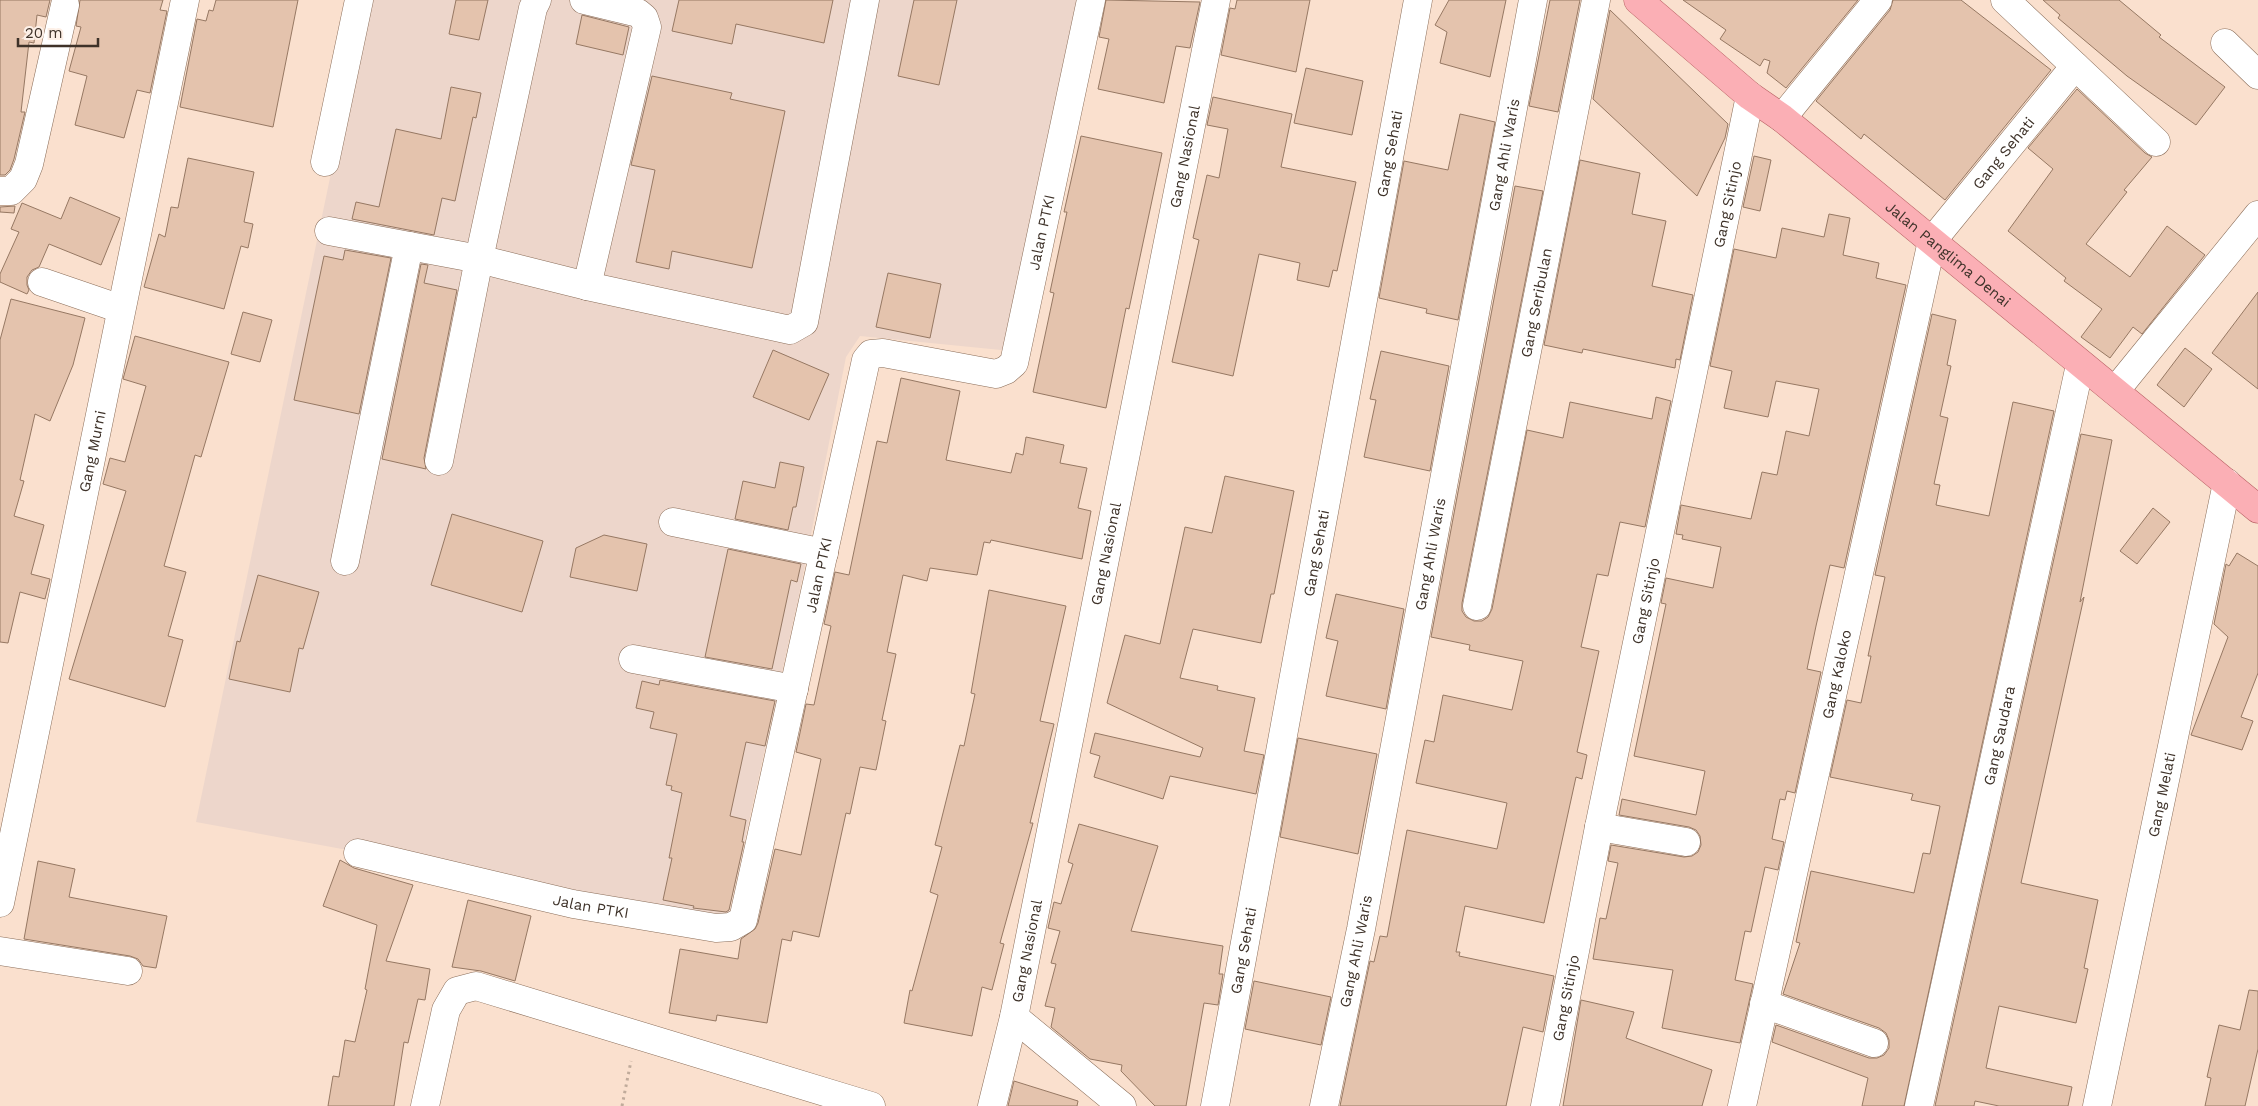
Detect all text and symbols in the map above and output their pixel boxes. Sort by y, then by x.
scale bar [18,15,98,47]
text: 20 m [25,24,63,42]
street label: Gang Ahli Waris [1485,97,1524,213]
street label: Gang Nasional [1166,103,1204,209]
street label: Gang Sehati [1373,109,1407,199]
street label: Gang Sehati [1969,113,2039,193]
street label: Gang Sitinjo [1710,159,1745,249]
street label: Jalan PTKI [1025,193,1058,272]
street label: Jalan Panglima Denai [1882,198,2014,311]
street label: Gang Seribulan [1517,246,1556,359]
street label: Gang Murni [75,409,110,494]
street label: Gang Ahli Waris [1411,496,1450,612]
street label: Gang Nasional [1087,500,1125,607]
street label: Gang Sehati [1300,508,1333,598]
street label: Jalan PTKI [802,536,836,615]
street label: Gang Sitinjo [1628,556,1663,646]
street label: Gang Kaloko [1818,628,1855,721]
street label: Gang Saudara [1980,684,2019,787]
street label: Gang Melati [2144,751,2180,839]
street label: Jalan PTKI [551,891,630,922]
street label: Gang Ahli Waris [1336,894,1376,1009]
street label: Gang Nasional [1008,898,1046,1004]
street label: Gang Sehati [1227,906,1260,995]
street label: Gang Sitinjo [1549,953,1583,1043]

